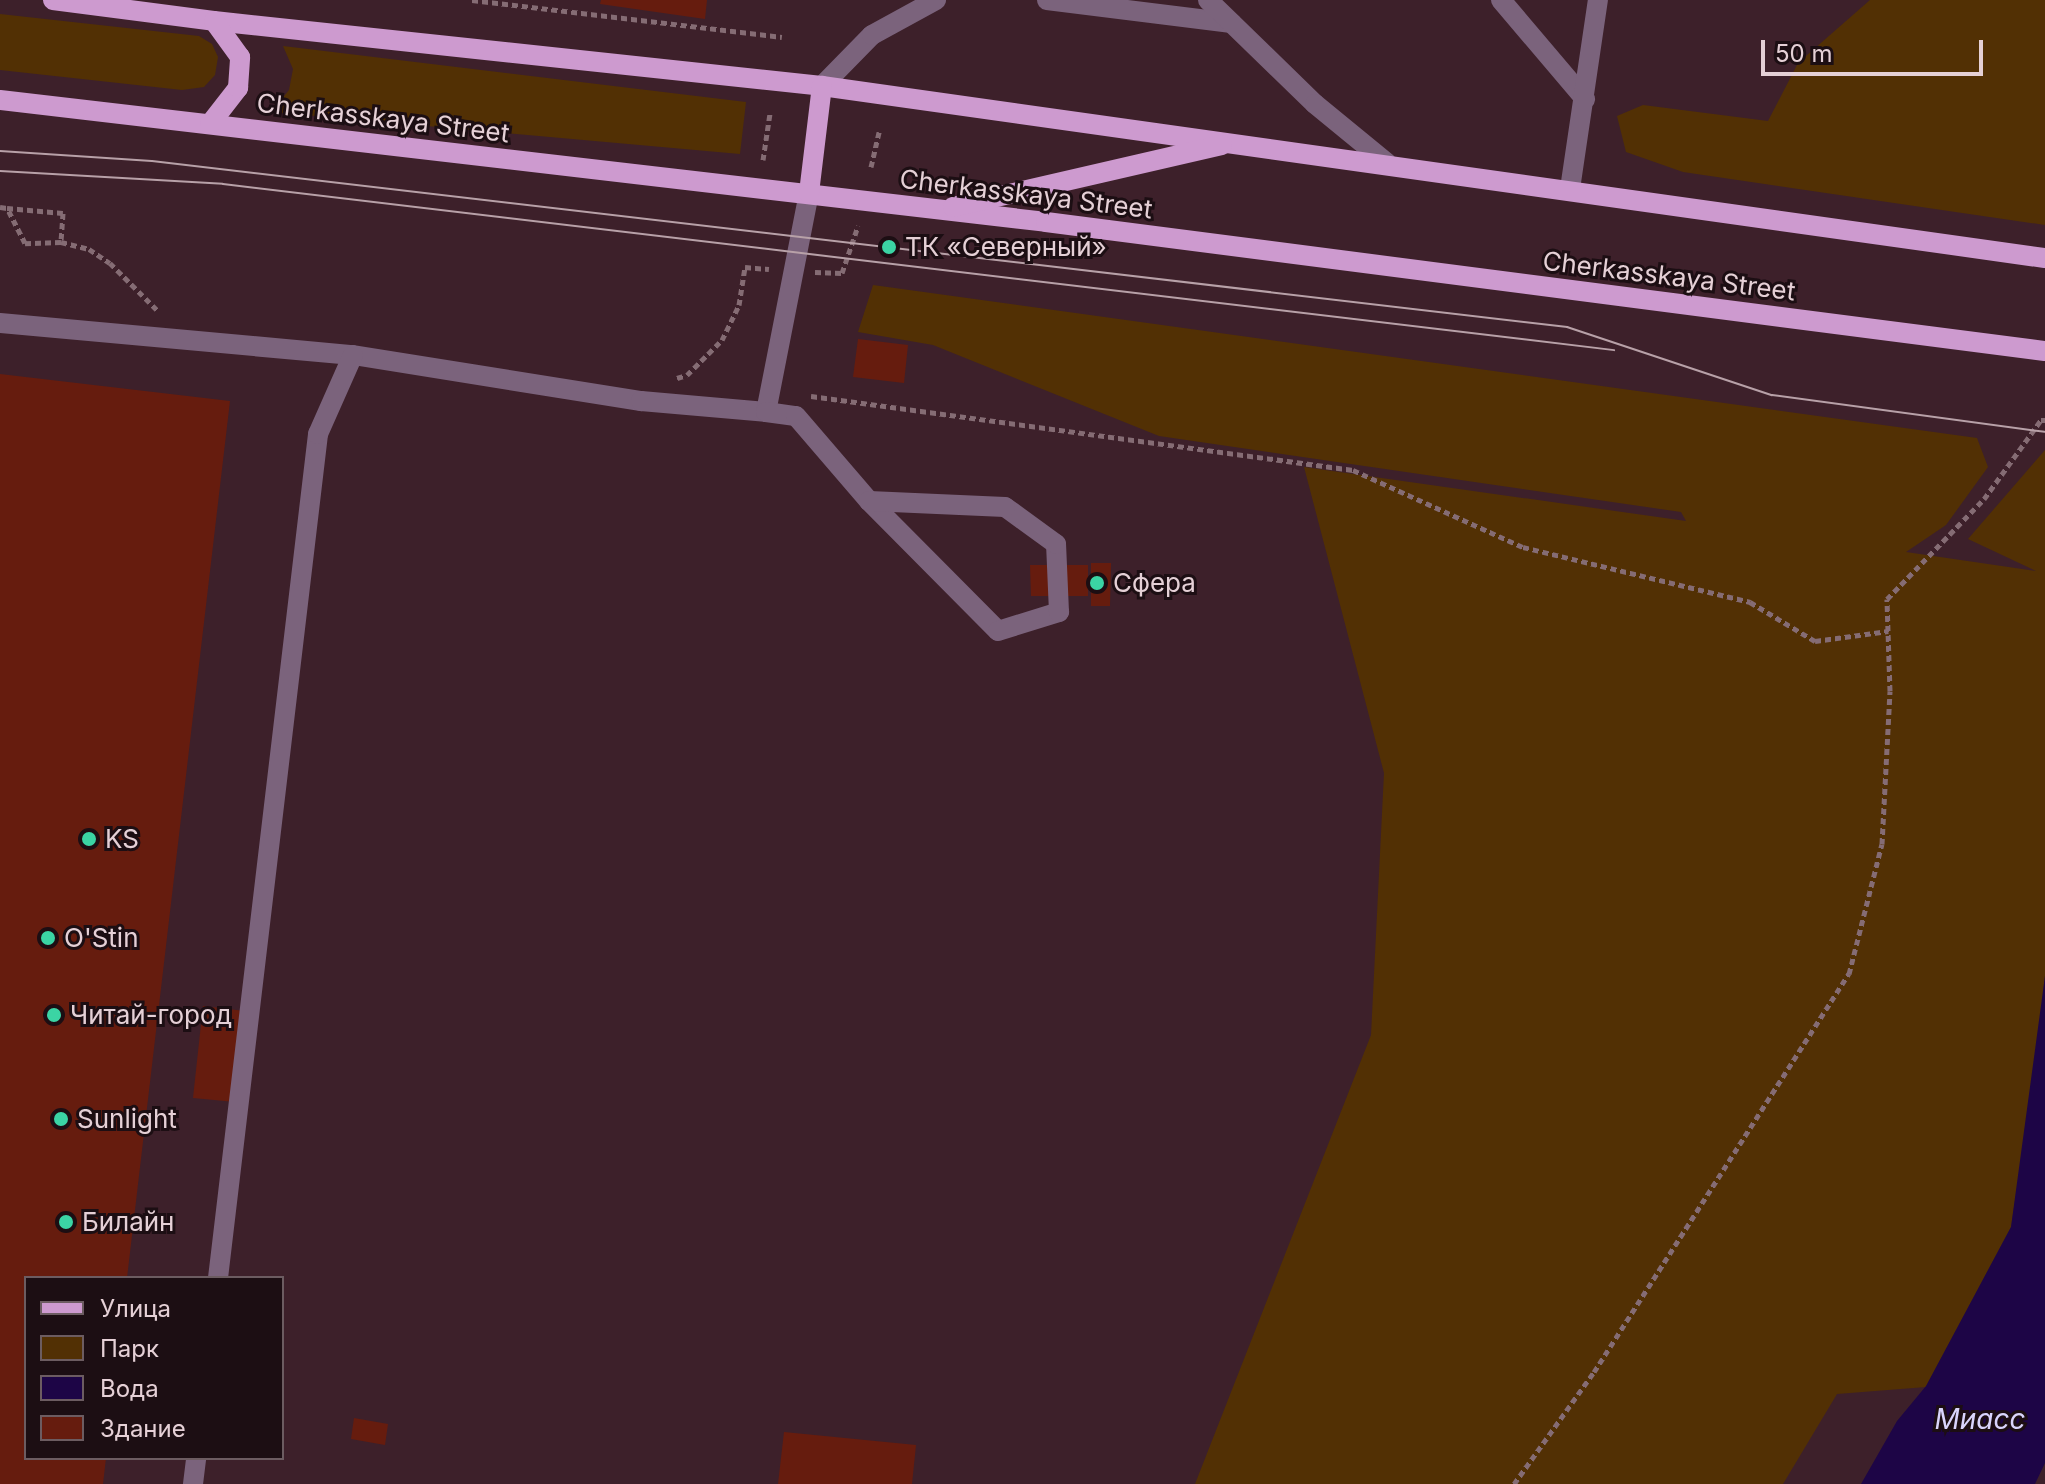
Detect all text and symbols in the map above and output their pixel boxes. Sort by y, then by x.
scale bar [1765,24,1987,74]
text: 50 m [1775,39,1833,68]
street label: Cherkasskaya Street [255,87,511,149]
street label: Cherkasskaya Street [898,163,1154,225]
place label: ТК «Северный» [905,231,1107,263]
marker: ТК «Северный» [880,238,898,256]
street label: Cherkasskaya Street [1541,245,1797,307]
place label: Сфера [1113,567,1196,599]
marker: Сфера [1088,574,1106,592]
place label: KS [105,823,139,855]
marker: KS [80,830,98,848]
place label: O'Stin [64,922,139,954]
marker: O'Stin [39,929,57,947]
place label: Читай-город [70,999,232,1031]
marker: Читай-город [45,1006,63,1024]
place label: Sunlight [77,1103,177,1135]
marker: Sunlight [52,1110,70,1128]
place label: Билайн [82,1206,174,1238]
marker: Билайн [57,1213,75,1231]
legend [24,1276,284,1460]
text: Улица [100,1294,171,1323]
text: Парк [100,1334,159,1363]
text: Вода [100,1374,159,1403]
water label: Миасс [1934,1402,2026,1436]
text: Здание [100,1414,186,1443]

